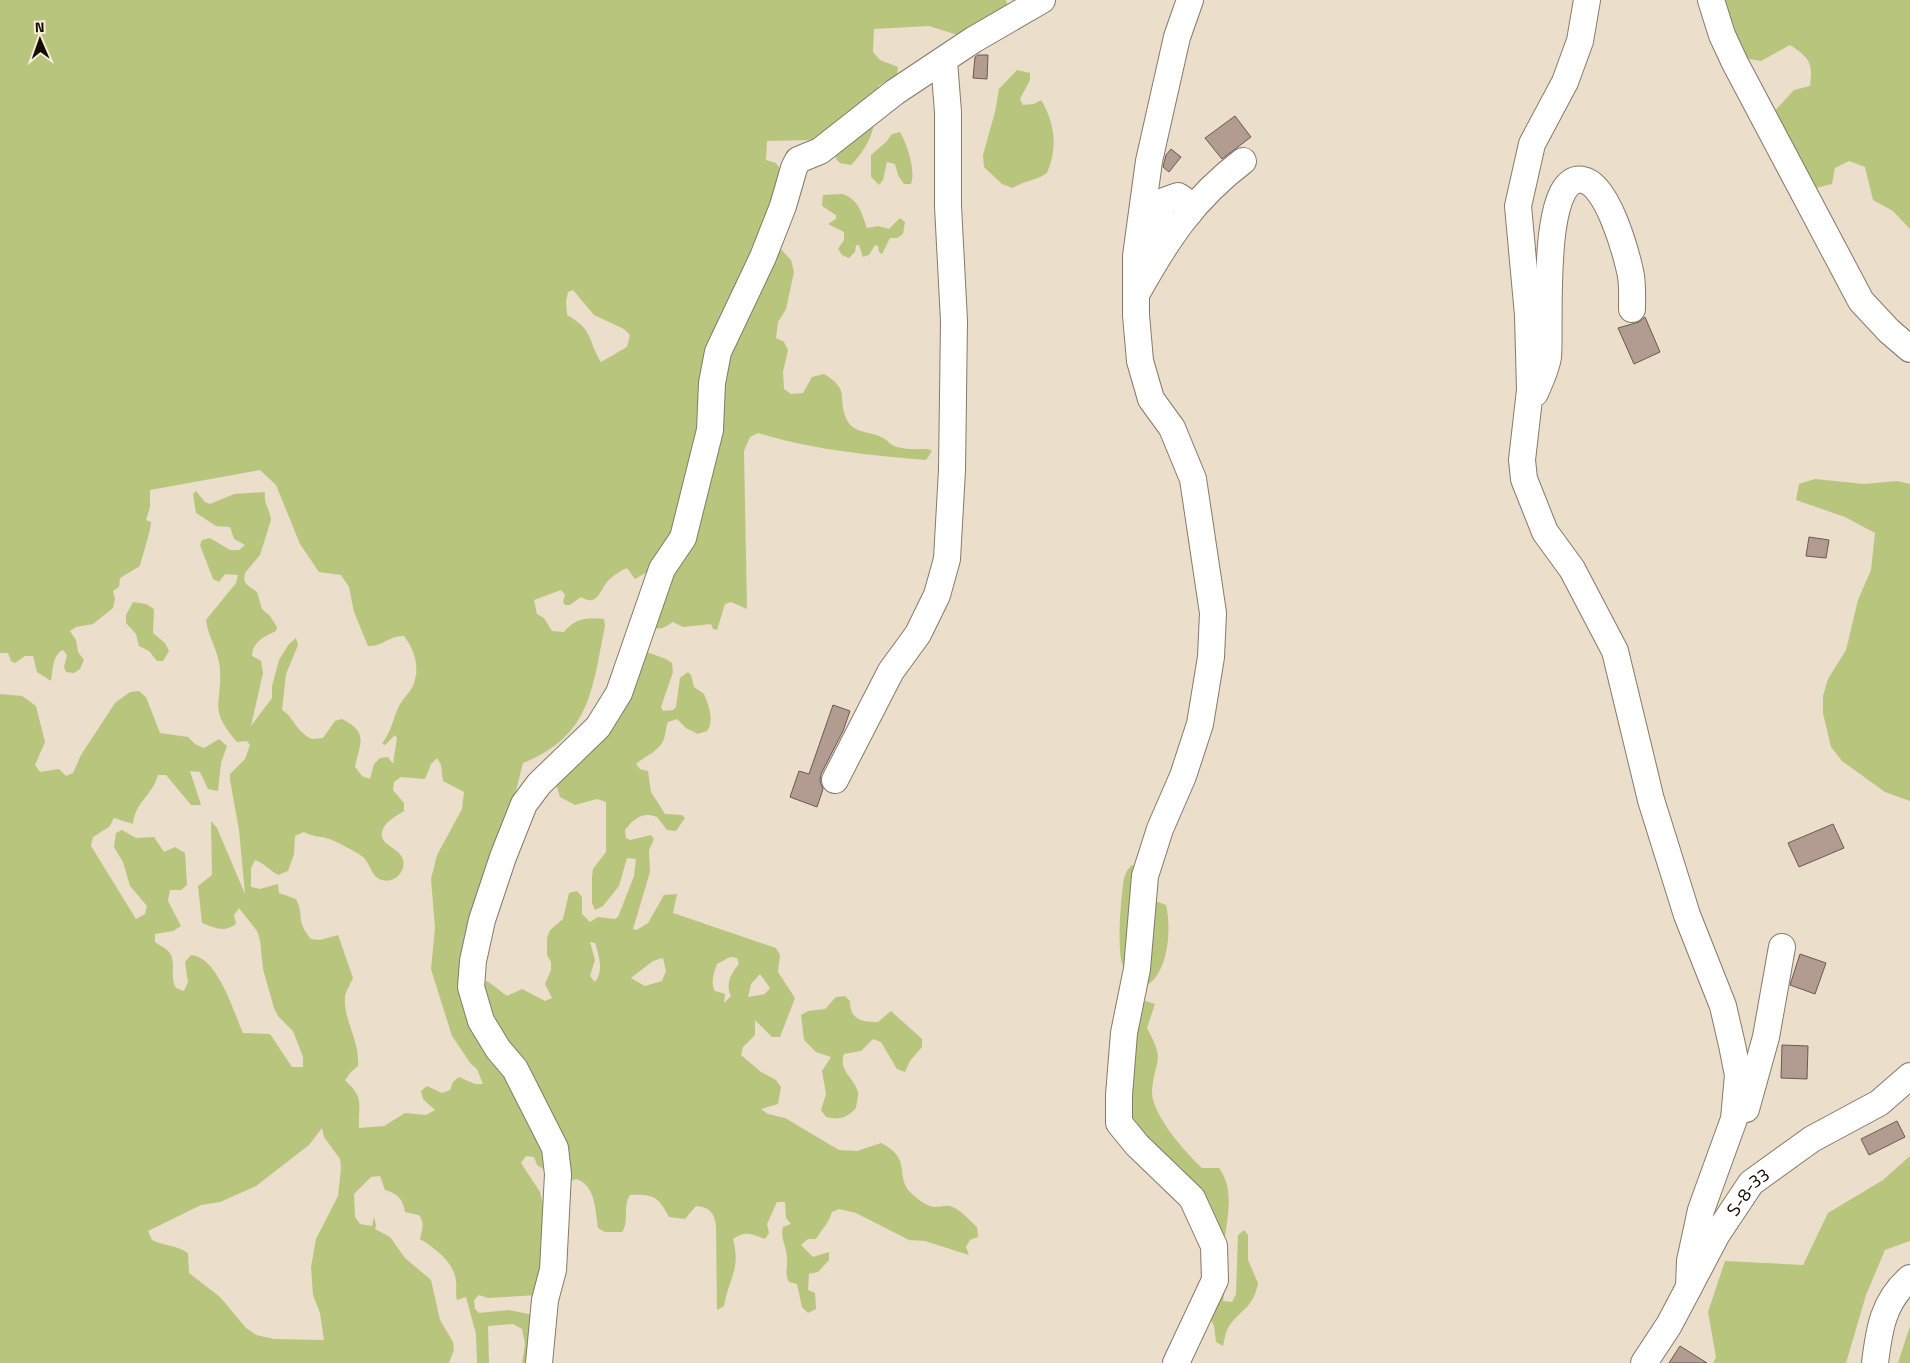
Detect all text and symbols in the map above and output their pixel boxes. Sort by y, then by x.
north arrow [15,15,65,65]
text: N [34,16,45,37]
street label: Տ-8-33 [1719,1161,1775,1221]

